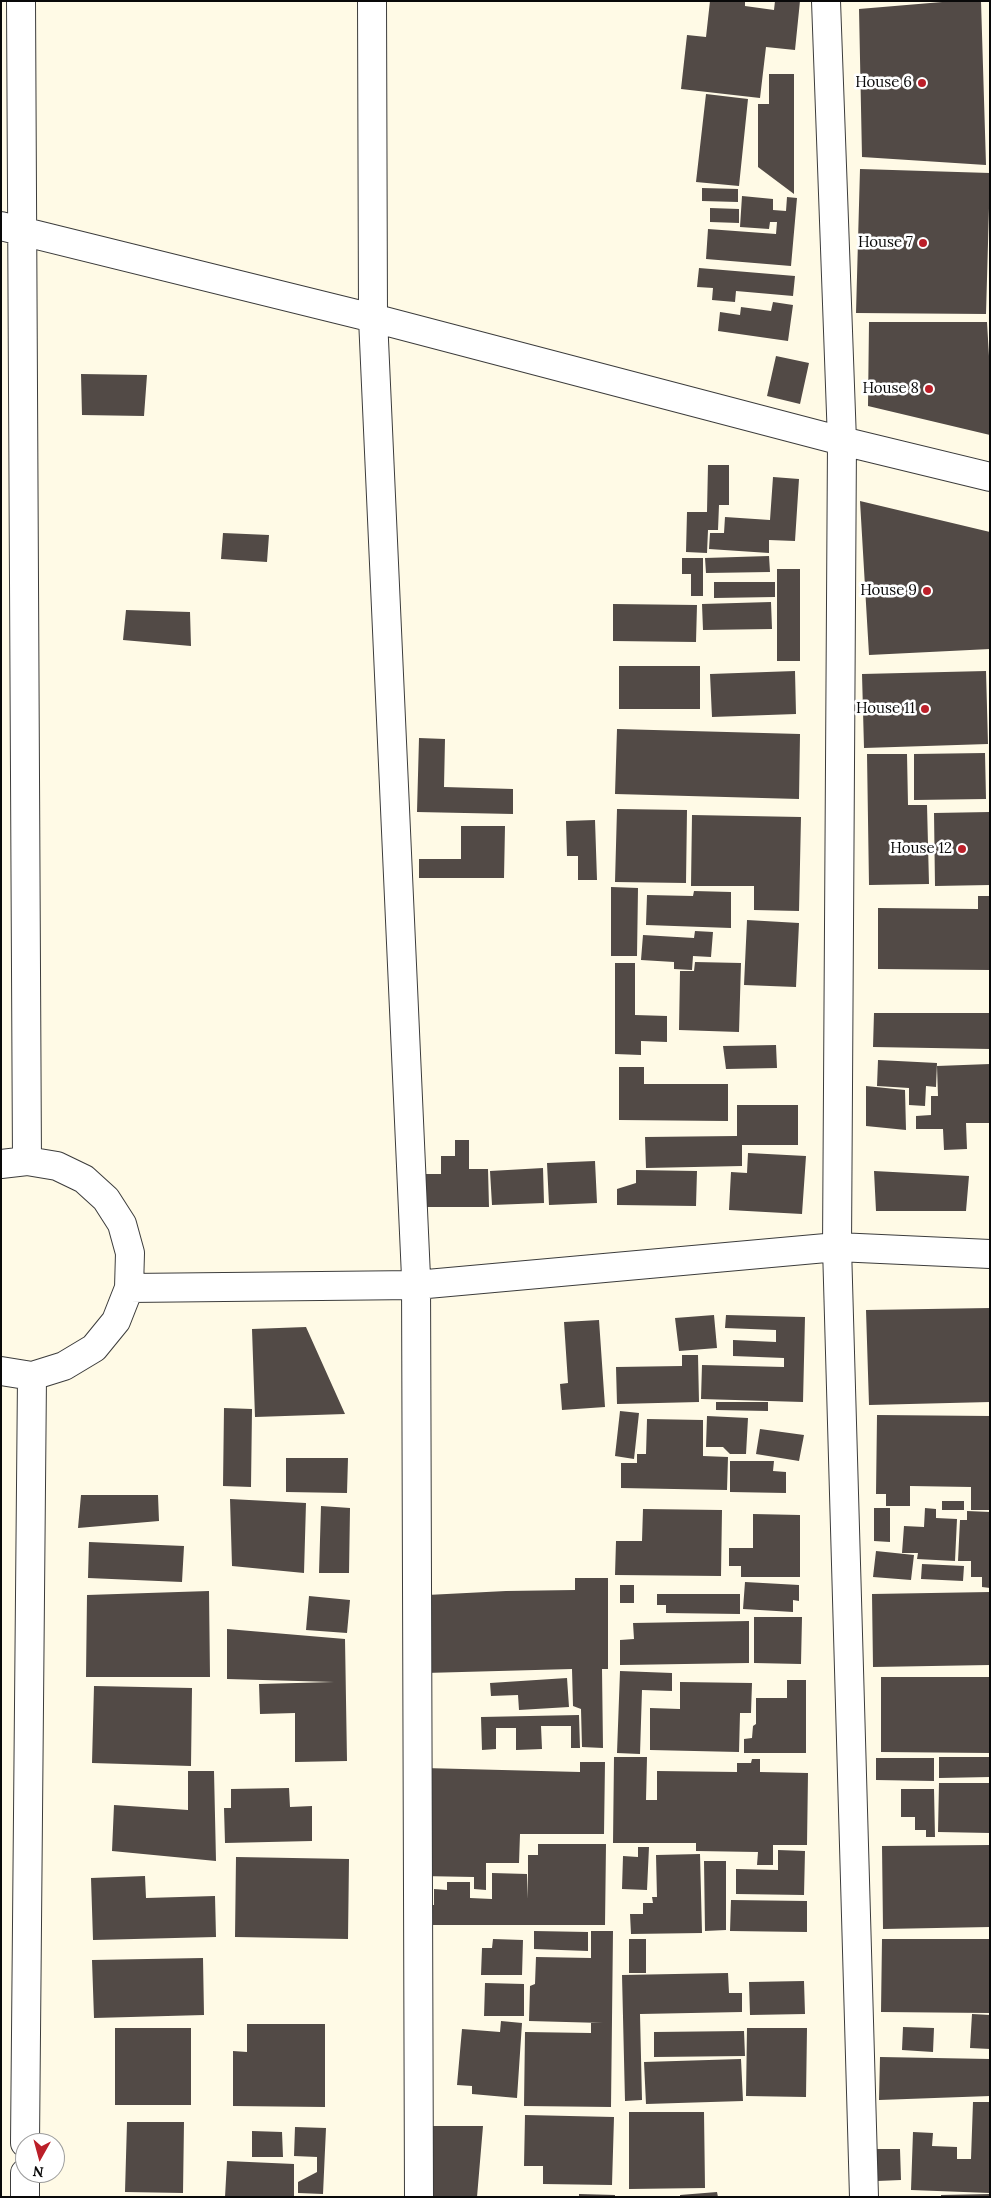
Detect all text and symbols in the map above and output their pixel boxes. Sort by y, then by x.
place label: House 6 [855,74,912,92]
marker: House 6 [916,77,928,89]
place label: House 7 [858,234,913,252]
marker: House 7 [917,237,929,249]
place label: House 8 [862,380,919,398]
marker: House 8 [923,383,935,395]
place label: House 9 [860,582,917,600]
marker: House 9 [921,585,933,597]
place label: House 11 [856,700,915,718]
marker: House 11 [919,703,931,715]
place label: House 12 [890,840,952,858]
marker: House 12 [956,843,968,855]
north arrow [15,2133,65,2183]
text: N [32,2162,45,2181]

